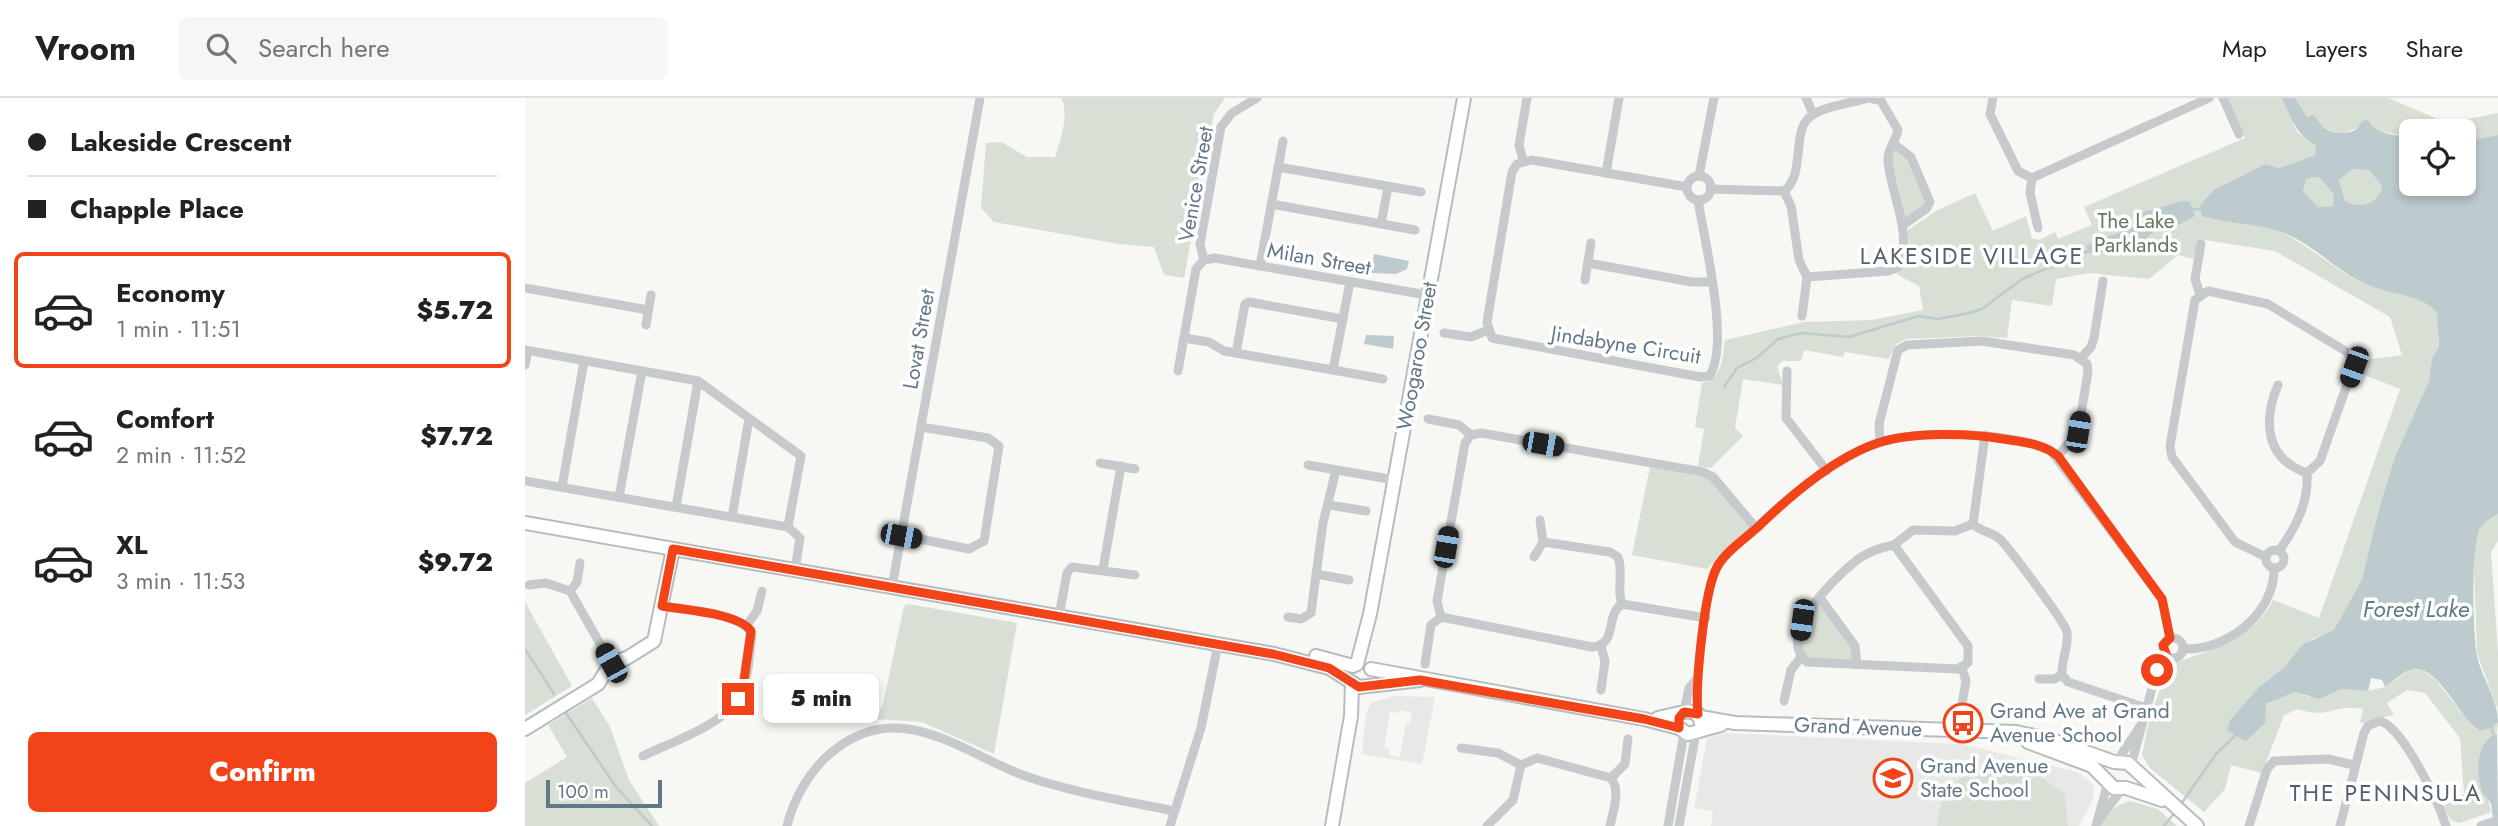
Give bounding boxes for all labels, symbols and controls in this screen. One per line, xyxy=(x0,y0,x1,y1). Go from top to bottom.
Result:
search box xyxy=(178,17,668,80)
text: Vroom xyxy=(35,25,136,72)
icon: search xyxy=(202,29,240,67)
text: Search here xyxy=(258,29,390,67)
text: Map xyxy=(2222,31,2267,66)
text: Layers xyxy=(2305,31,2367,66)
text: Share xyxy=(2405,31,2463,66)
map controls xyxy=(2399,119,2476,196)
button: locate xyxy=(2399,119,2476,196)
text: Lakeside Crescent xyxy=(70,123,291,161)
street label: Venice Street xyxy=(1171,124,1221,244)
text: Chapple Place xyxy=(70,190,244,228)
park label: The Lake Parklands xyxy=(2094,206,2178,260)
street label: Milan Street xyxy=(1265,235,1373,283)
district label: LAKESIDE VILLAGE xyxy=(1860,239,2084,273)
text: Economy xyxy=(116,274,225,312)
icon: car xyxy=(32,279,95,342)
street label: Woogaroo Street xyxy=(1389,279,1445,433)
street label: Lovat Street xyxy=(895,286,943,392)
text: $5.72 xyxy=(417,291,493,329)
text: 1 min · 11:51 xyxy=(116,312,241,346)
street label: Jindabyne Circuit xyxy=(1546,318,1703,372)
car xyxy=(2337,344,2372,390)
text: Comfort xyxy=(116,400,214,438)
icon: car xyxy=(32,405,95,468)
car xyxy=(2065,410,2092,454)
text: $7.72 xyxy=(420,417,493,455)
car xyxy=(1521,430,1566,458)
text: 2 min · 11:52 xyxy=(116,438,246,472)
car xyxy=(879,522,924,550)
car xyxy=(1433,524,1460,570)
text: XL xyxy=(116,526,148,564)
icon: car xyxy=(32,531,95,594)
text: $9.72 xyxy=(418,543,493,581)
text: 3 min · 11:53 xyxy=(116,564,245,598)
water label: Forest Lake xyxy=(2363,592,2470,626)
car xyxy=(1789,598,1816,642)
car xyxy=(592,640,631,686)
route start xyxy=(2141,654,2173,686)
callout: 5 min xyxy=(763,674,878,724)
text: 5 min xyxy=(790,681,852,715)
route end xyxy=(722,683,754,715)
place label: Grand Ave at Grand Avenue School xyxy=(1990,696,2170,750)
bus stop icon: Grand Ave at Grand Avenue School xyxy=(1942,702,1984,744)
street label: Grand Avenue xyxy=(1793,710,1923,744)
button: Confirm xyxy=(28,732,497,812)
place label: Grand Avenue State School xyxy=(1920,751,2048,805)
school or university icon: Grand Avenue State School xyxy=(1872,757,1914,799)
district label: THE PENINSULA xyxy=(2290,776,2482,810)
scale bar xyxy=(546,777,661,809)
text: 100 m xyxy=(557,778,609,805)

